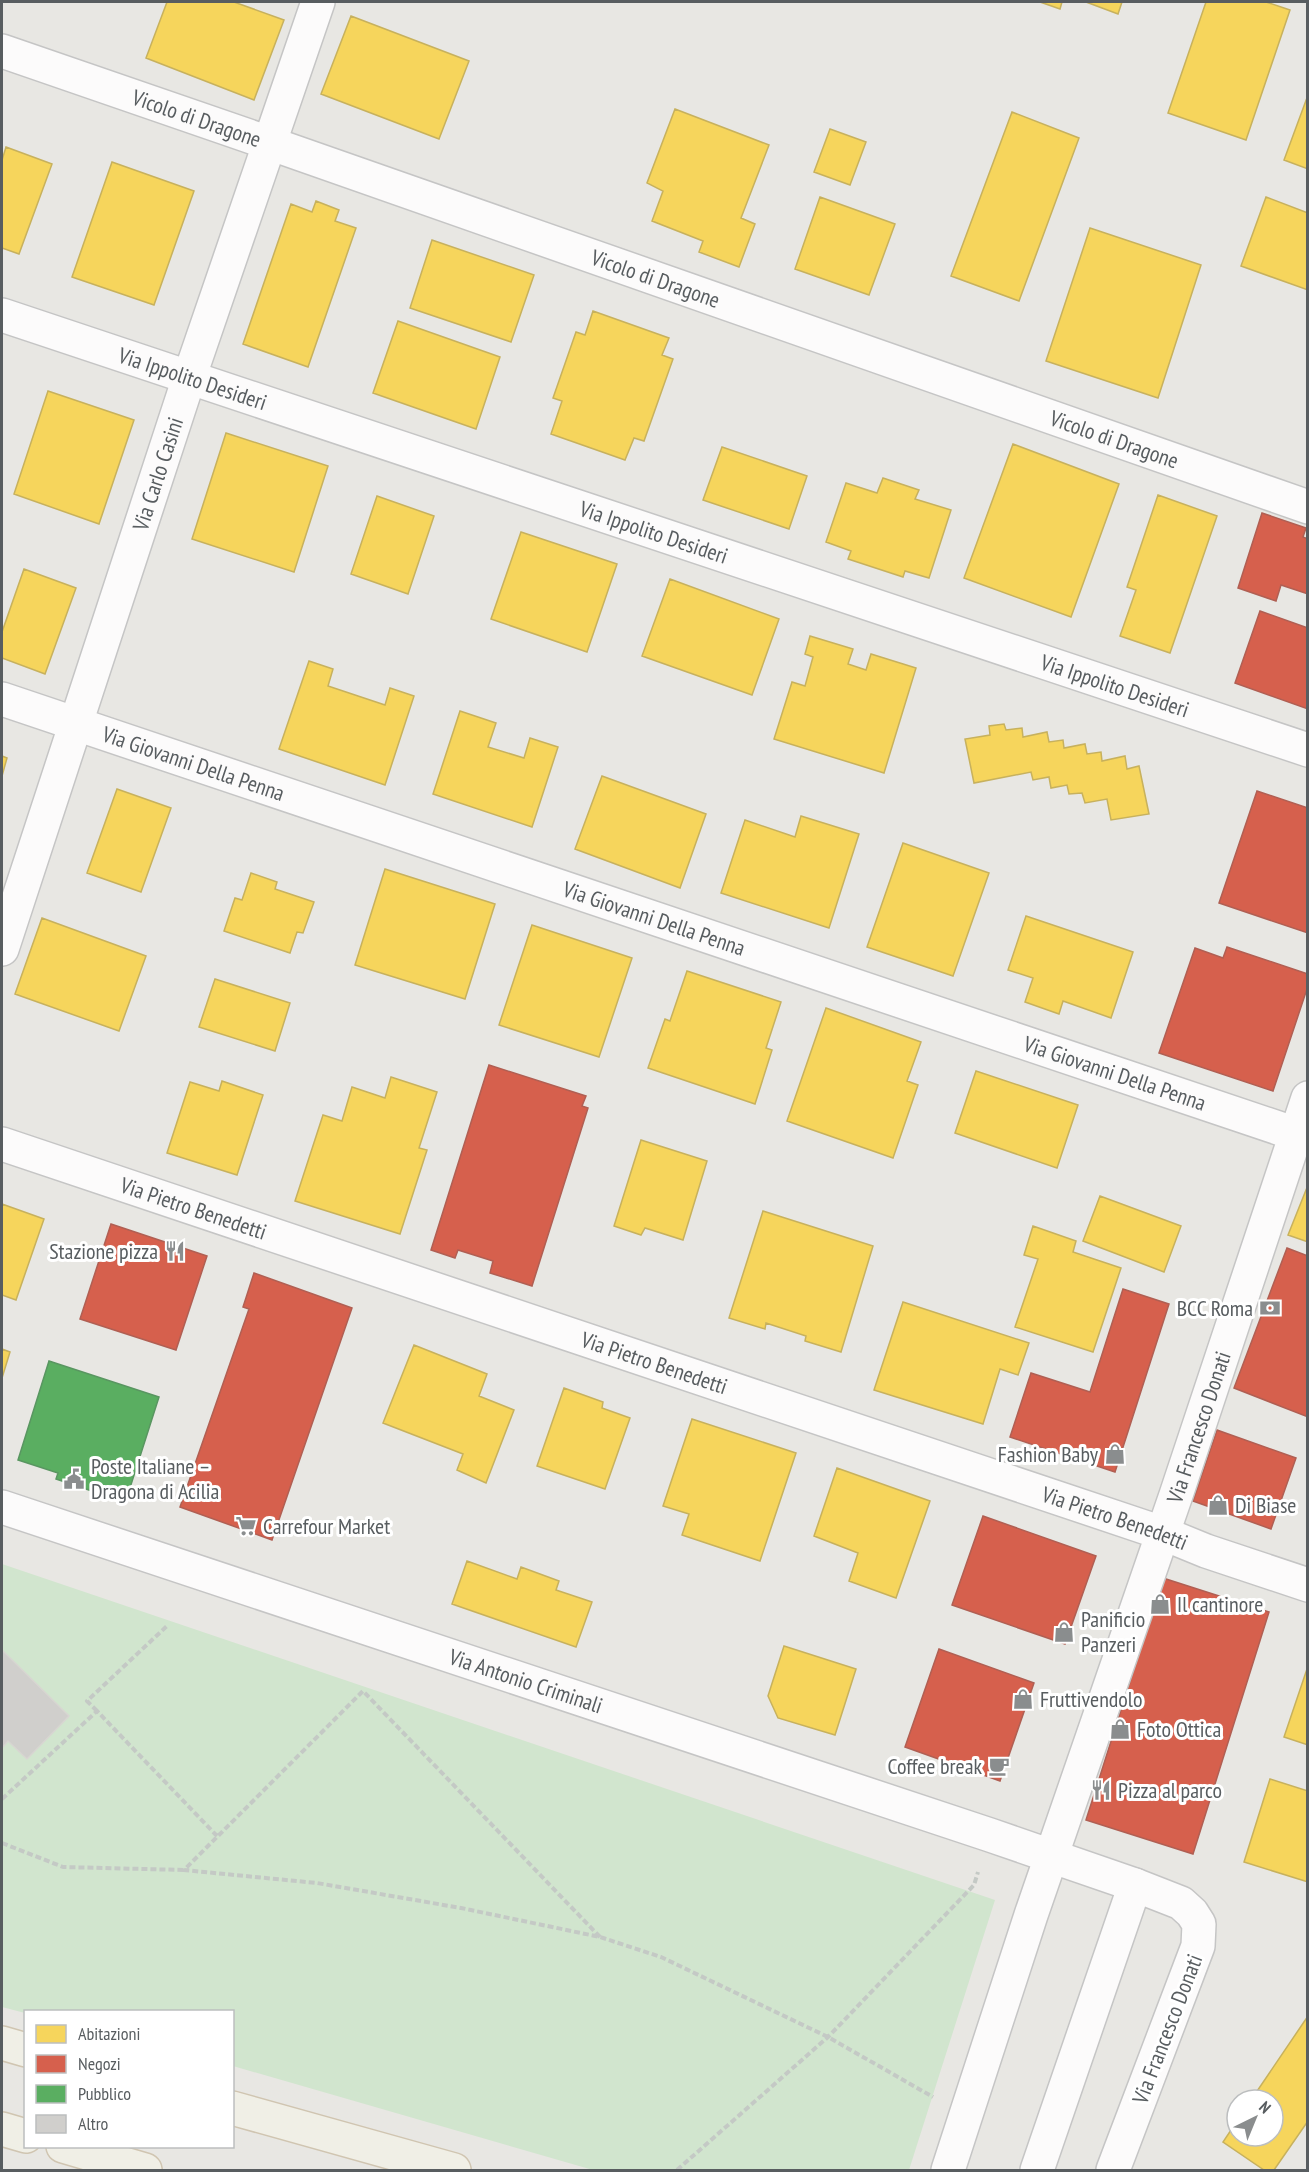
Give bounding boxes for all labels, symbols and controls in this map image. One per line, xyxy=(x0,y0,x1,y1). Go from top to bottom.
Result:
street label: Vicolo di Dragone xyxy=(128,83,265,153)
street label: Vicolo di Dragone xyxy=(587,243,724,314)
street label: Via Ippolito Desideri xyxy=(114,340,270,416)
street label: Vicolo di Dragone xyxy=(1045,403,1182,475)
street label: Via Carlo Casini xyxy=(126,414,189,535)
street label: Via Ippolito Desideri xyxy=(575,494,732,570)
street label: Via Ippolito Desideri xyxy=(1036,648,1193,723)
street label: Via Giovanni Della Penna xyxy=(98,719,288,807)
street label: Via Giovanni Della Penna xyxy=(558,874,749,962)
street label: Via Giovanni Della Penna xyxy=(1019,1029,1210,1117)
street label: Via Pietro Benedetti xyxy=(116,1170,270,1246)
place label: Stazione pizza xyxy=(49,1237,158,1265)
restaurant icon: Stazione pizza xyxy=(163,1239,187,1263)
place label: BCC Roma xyxy=(1177,1294,1253,1322)
bank icon: BCC Roma xyxy=(1258,1296,1282,1320)
street label: Via Pietro Benedetti xyxy=(577,1325,731,1400)
street label: Via Francesco Donati xyxy=(1160,1348,1237,1508)
place label: Fashion Baby xyxy=(998,1440,1099,1468)
shop icon: Fashion Baby xyxy=(1103,1442,1127,1466)
place label: Poste Italiane – Dragona di Acilia xyxy=(91,1452,219,1505)
public building icon: Poste Italiane – Dragona di Acilia xyxy=(62,1467,86,1491)
street label: Via Pietro Benedetti xyxy=(1037,1479,1192,1556)
place label: Di Biase xyxy=(1235,1491,1296,1519)
shop icon: Di Biase xyxy=(1206,1493,1230,1517)
place label: Carrefour Market xyxy=(263,1512,390,1540)
supermarket icon: Carrefour Market xyxy=(234,1514,258,1538)
place label: Il cantinore xyxy=(1177,1590,1263,1618)
shop icon: Il cantinore xyxy=(1148,1592,1172,1616)
place label: Panificio Panzeri xyxy=(1081,1605,1145,1658)
shop icon: Panificio Panzeri xyxy=(1052,1620,1076,1644)
street label: Via Antonio Criminali xyxy=(445,1642,606,1719)
place label: Fruttivendolo xyxy=(1040,1685,1142,1713)
shop icon: Fruttivendolo xyxy=(1011,1687,1035,1711)
place label: Foto Ottica xyxy=(1137,1715,1221,1743)
shop icon: Foto Ottica xyxy=(1108,1717,1132,1741)
place label: Coffee break xyxy=(887,1752,982,1780)
cafe icon: Coffee break xyxy=(987,1754,1011,1778)
place label: Pizza al parco xyxy=(1118,1776,1222,1804)
restaurant icon: Pizza al parco xyxy=(1089,1778,1113,1802)
street label: Via Francesco Donati xyxy=(1125,1950,1208,2109)
legend xyxy=(24,2010,234,2148)
text: Abitazioni xyxy=(78,2022,140,2045)
text: Negozi xyxy=(78,2052,121,2075)
text: Pubblico xyxy=(78,2082,131,2105)
north arrow xyxy=(1225,2088,1285,2148)
text: N xyxy=(1255,2097,1275,2117)
text: Altro xyxy=(78,2112,109,2135)

